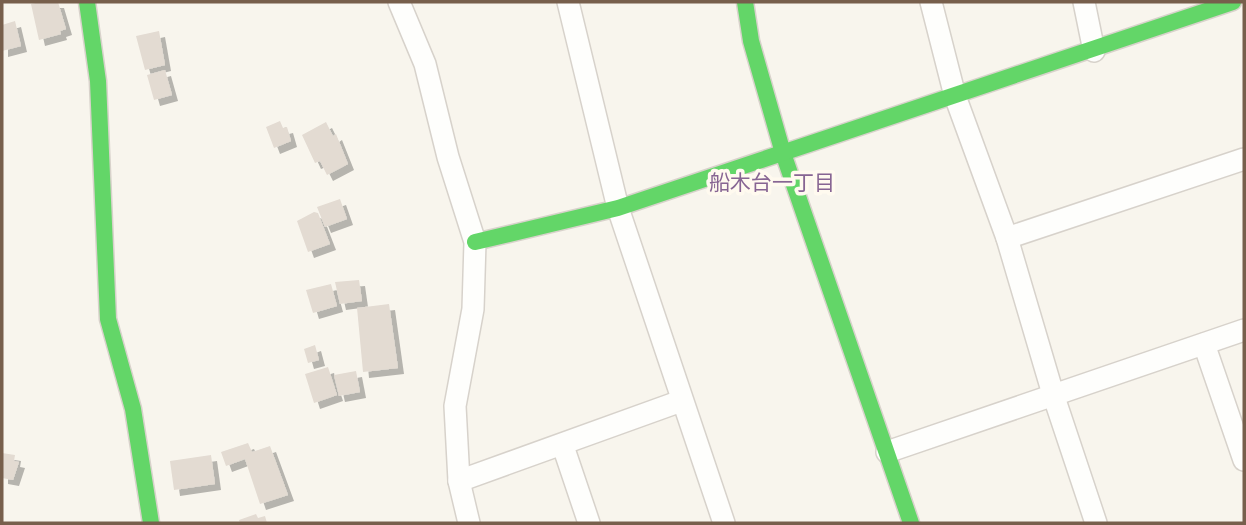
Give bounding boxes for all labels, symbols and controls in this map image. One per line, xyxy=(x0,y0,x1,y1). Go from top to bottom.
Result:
district label: 船木台一丁目 xyxy=(709,170,835,195)

